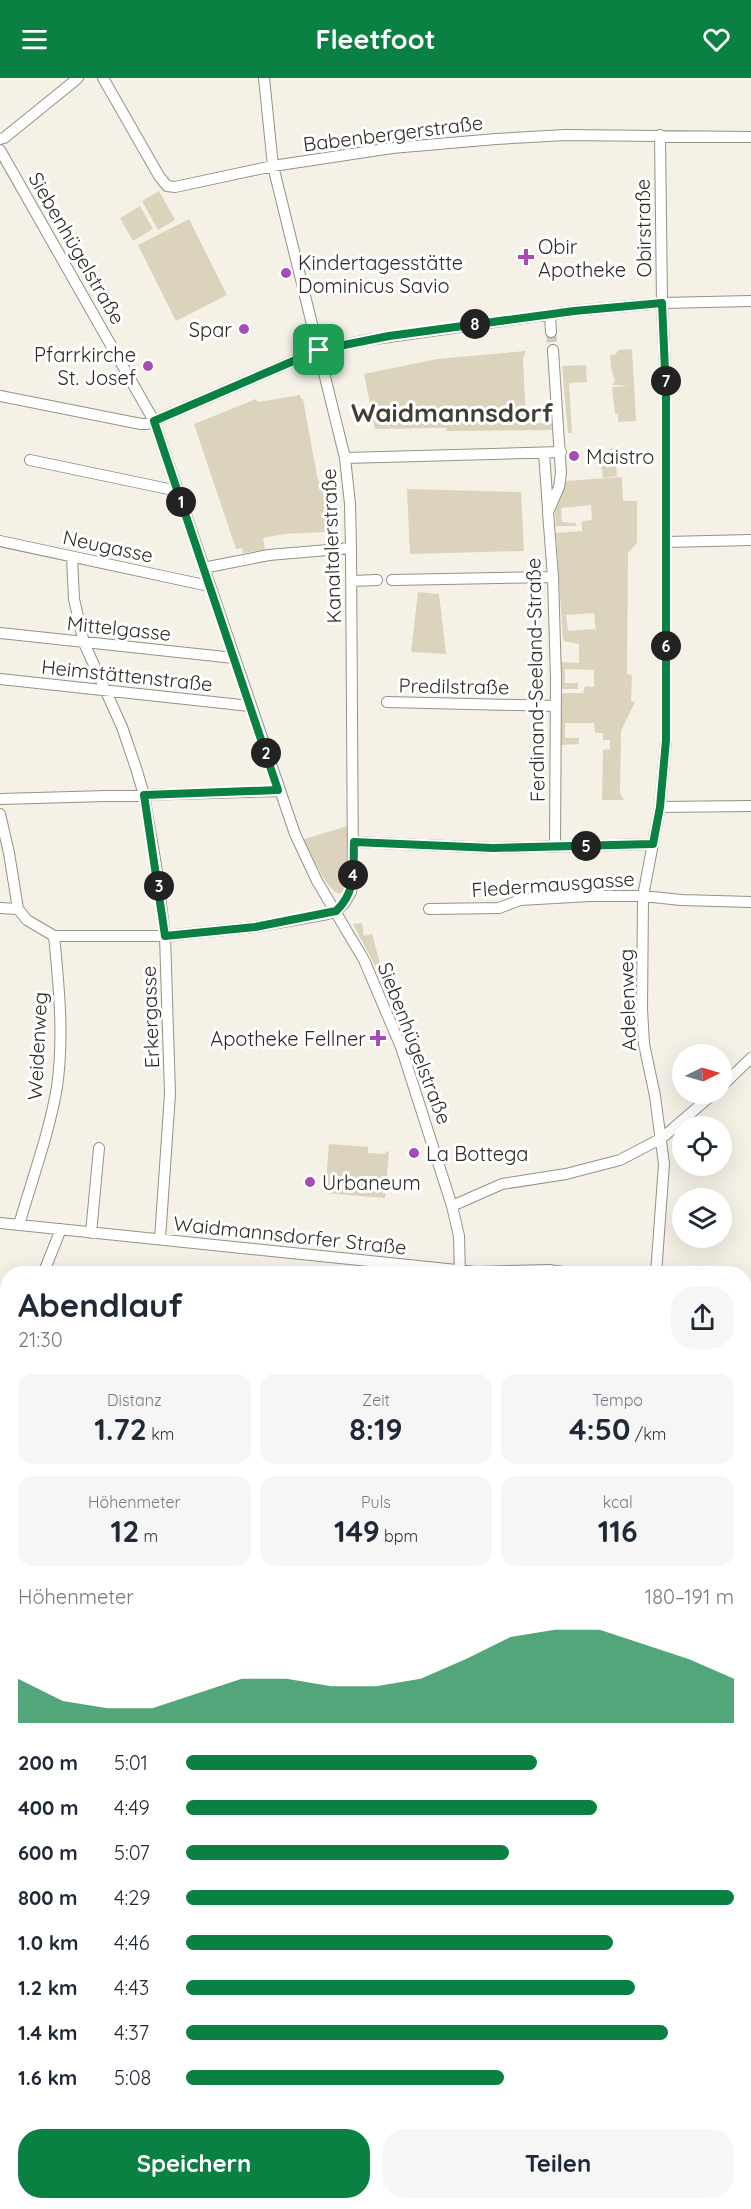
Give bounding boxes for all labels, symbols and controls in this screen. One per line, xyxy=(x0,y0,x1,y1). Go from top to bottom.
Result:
text: Fleetfoot xyxy=(315,22,436,56)
icon: menu xyxy=(18,23,51,56)
icon: heart xyxy=(700,23,733,56)
street label: Babenbergerstraße xyxy=(302,110,484,156)
street label: Siebenhügelstraße xyxy=(23,167,131,329)
street label: Obirstraße xyxy=(630,178,656,278)
place label: Obir Apotheke xyxy=(538,234,626,282)
place label: Kindertagesstätte Dominicus Savio xyxy=(298,250,463,298)
marker: Obir Apotheke xyxy=(519,250,533,264)
marker: Kindertagesstätte Dominicus Savio xyxy=(279,266,293,280)
pin: 8 xyxy=(460,309,490,339)
text: 8 xyxy=(471,314,479,334)
place label: Spar xyxy=(189,317,232,342)
marker: Spar xyxy=(237,322,251,336)
pin xyxy=(293,324,344,375)
icon: arrive xyxy=(302,333,335,366)
place label: Pfarrkirche St. Josef xyxy=(34,342,136,390)
marker: Pfarrkirche St. Josef xyxy=(141,359,155,373)
pin: 7 xyxy=(651,366,681,396)
text: 7 xyxy=(662,371,670,391)
district label: Waidmannsdorf xyxy=(351,396,554,429)
place label: Maistro xyxy=(586,444,654,469)
marker: Maistro xyxy=(567,449,581,463)
street label: Kanaltalerstraße xyxy=(316,468,346,624)
pin: 1 xyxy=(166,487,196,517)
text: 1 xyxy=(178,492,184,512)
street label: Neugasse xyxy=(61,524,155,568)
street label: Ferdinand-Seeland-Straße xyxy=(520,558,550,802)
street label: Mittelgasse xyxy=(66,610,172,646)
pin: 6 xyxy=(651,631,681,661)
text: 6 xyxy=(662,636,670,656)
street label: Heimstättenstraße xyxy=(40,654,214,696)
street label: Predilstraße xyxy=(398,673,510,699)
pin: 2 xyxy=(251,738,281,768)
text: 2 xyxy=(261,743,271,763)
pin: 5 xyxy=(571,831,601,861)
text: 5 xyxy=(581,836,591,856)
pin: 4 xyxy=(338,860,368,890)
text: 4 xyxy=(348,865,358,885)
street label: Fledermausgasse xyxy=(471,866,635,902)
pin: 3 xyxy=(144,871,174,901)
text: 3 xyxy=(155,876,163,896)
street label: Adelenweg xyxy=(613,948,641,1052)
street label: Siebenhügelstraße xyxy=(373,958,457,1128)
street label: Erkergasse xyxy=(136,965,164,1069)
street label: Weidenweg xyxy=(22,991,52,1101)
place label: Apotheke Fellner xyxy=(210,1026,366,1051)
marker: Apotheke Fellner xyxy=(371,1031,385,1045)
north arrow xyxy=(672,1044,732,1104)
map controls xyxy=(672,1044,732,1248)
button: locate xyxy=(672,1116,732,1176)
place label: La Bottega xyxy=(426,1141,528,1166)
marker: La Bottega xyxy=(407,1146,421,1160)
place label: Urbaneum xyxy=(322,1170,421,1195)
marker: Urbaneum xyxy=(303,1175,317,1189)
button: layers xyxy=(672,1188,732,1248)
street label: Waidmannsdorfer Straße xyxy=(172,1210,408,1260)
text: Abendlauf xyxy=(18,1284,183,1325)
button: share xyxy=(671,1286,734,1349)
text: 21:30 xyxy=(18,1327,63,1352)
text: Distanz xyxy=(107,1390,162,1410)
text: Zeit xyxy=(362,1390,390,1410)
text: Tempo xyxy=(592,1390,643,1410)
text: 1.72 xyxy=(94,1410,147,1448)
text: 8:19 xyxy=(349,1410,403,1448)
text: 4:50 xyxy=(569,1410,630,1448)
text: km xyxy=(147,1424,174,1444)
text: /km xyxy=(630,1424,666,1444)
text: Höhenmeter xyxy=(88,1492,181,1512)
text: Puls xyxy=(361,1492,391,1512)
text: kcal xyxy=(603,1492,633,1512)
text: 12 xyxy=(110,1512,139,1550)
text: 149 xyxy=(334,1512,380,1550)
text: 116 xyxy=(598,1512,638,1550)
text: m xyxy=(139,1526,158,1546)
text: bpm xyxy=(380,1526,418,1546)
text: Höhenmeter xyxy=(18,1584,134,1609)
text: 180–191 m xyxy=(645,1584,734,1609)
text: 200 m xyxy=(18,1750,78,1775)
text: 5:01 xyxy=(114,1750,148,1775)
text: 400 m xyxy=(18,1795,78,1820)
text: 4:49 xyxy=(114,1795,150,1820)
text: 600 m xyxy=(18,1840,78,1865)
text: 5:07 xyxy=(114,1840,150,1865)
text: 800 m xyxy=(18,1885,78,1910)
text: 4:29 xyxy=(114,1885,151,1910)
text: 1.0 km xyxy=(18,1930,78,1955)
text: 4:46 xyxy=(114,1930,150,1955)
text: 1.2 km xyxy=(18,1975,78,2000)
text: 4:43 xyxy=(114,1975,149,2000)
text: 1.4 km xyxy=(18,2020,77,2045)
text: 4:37 xyxy=(114,2020,149,2045)
text: 1.6 km xyxy=(18,2065,77,2090)
text: 5:08 xyxy=(114,2065,151,2090)
button: Speichern xyxy=(18,2129,370,2198)
button: Teilen xyxy=(382,2129,734,2198)

